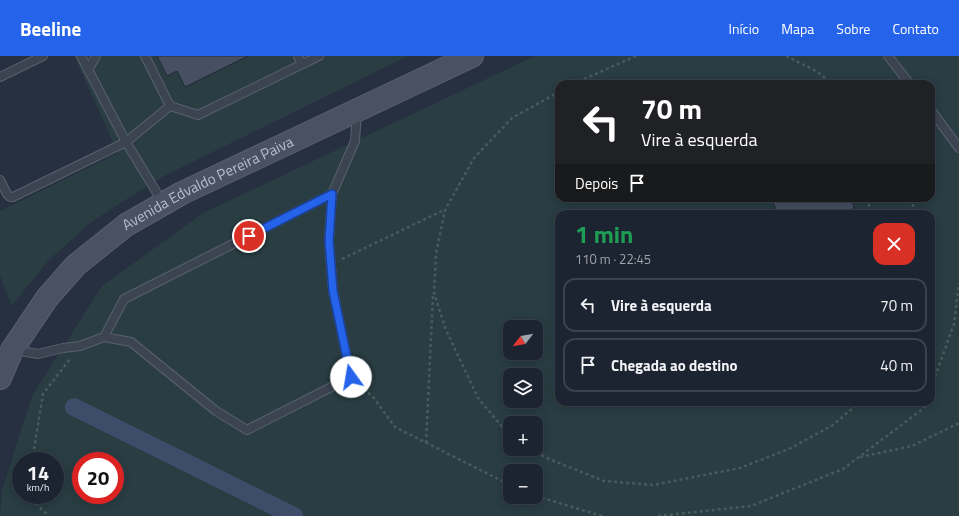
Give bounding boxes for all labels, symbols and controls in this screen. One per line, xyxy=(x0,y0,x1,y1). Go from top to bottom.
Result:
text: Beeline xyxy=(20,14,81,43)
text: Início xyxy=(729,18,759,39)
text: Mapa xyxy=(781,18,814,39)
text: Sobre xyxy=(836,18,870,39)
text: Contato xyxy=(892,18,939,39)
text: 70 m xyxy=(641,87,702,130)
icon: left xyxy=(575,96,627,148)
text: Vire à esquerda xyxy=(641,126,758,153)
street label: Avenida Edvaldo Pereira Paiva xyxy=(118,130,298,236)
text: Depois xyxy=(575,172,618,195)
icon: arrive xyxy=(626,172,648,194)
text: 1 min xyxy=(575,216,633,252)
pin xyxy=(232,219,266,253)
button: close xyxy=(873,223,915,265)
icon: arrive xyxy=(238,225,260,247)
text: 110 m · 22:45 xyxy=(575,249,651,269)
icon: left xyxy=(577,294,599,316)
text: Vire à esquerda xyxy=(611,294,712,317)
text: 70 m xyxy=(880,294,913,317)
north arrow xyxy=(503,320,543,360)
map controls xyxy=(503,320,543,504)
icon: arrive xyxy=(577,354,599,376)
text: Chegada ao destino xyxy=(611,354,737,377)
text: 40 m xyxy=(880,354,913,377)
position arrow xyxy=(330,356,372,398)
button: layers xyxy=(503,368,543,408)
button: + xyxy=(503,416,543,456)
speed limit sign: 20 xyxy=(72,452,124,504)
text: 14 xyxy=(27,457,49,488)
button: − xyxy=(503,464,543,504)
text: km/h xyxy=(27,480,49,495)

